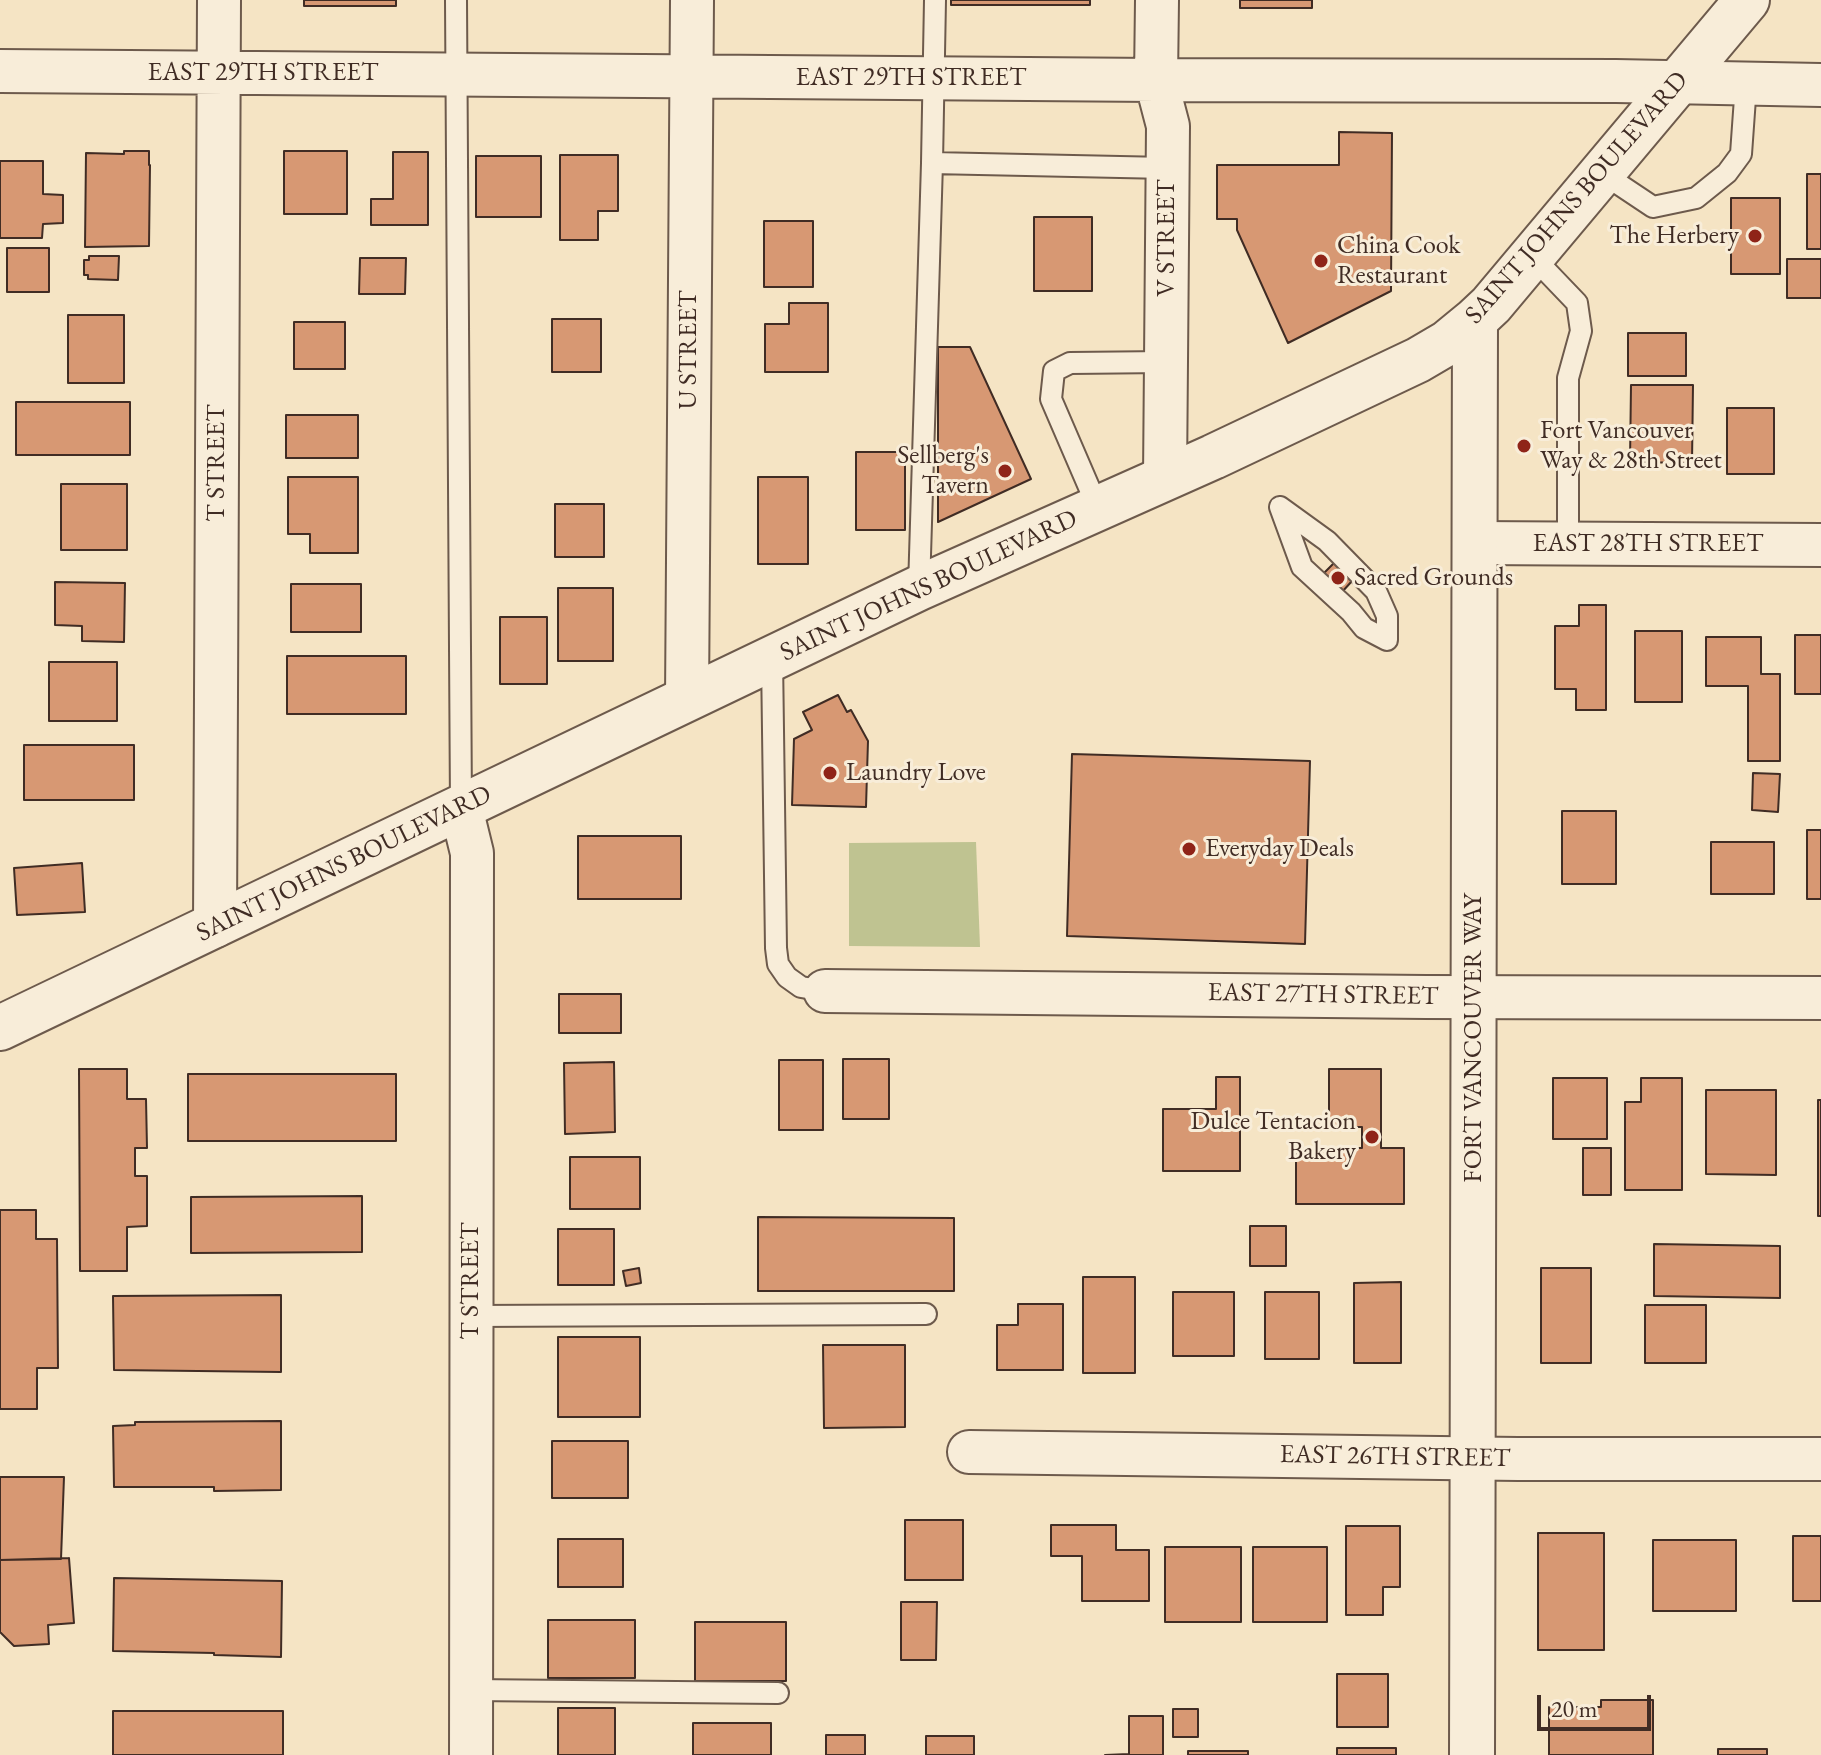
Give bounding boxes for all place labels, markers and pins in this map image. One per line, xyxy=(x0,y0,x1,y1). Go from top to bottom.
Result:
place label: The Herbery xyxy=(1609,220,1739,252)
marker: The Herbery xyxy=(1746,227,1764,245)
place label: China Cook Restaurant xyxy=(1337,230,1461,292)
marker: China Cook Restaurant xyxy=(1312,252,1330,270)
place label: Fort Vancouver Way & 28th Street xyxy=(1540,415,1722,476)
marker: Fort Vancouver Way & 28th Street xyxy=(1515,437,1533,455)
place label: Sellberg's Tavern xyxy=(897,440,989,502)
marker: Sellberg's Tavern xyxy=(996,462,1014,480)
place label: Sacred Grounds xyxy=(1354,562,1513,594)
marker: Sacred Grounds xyxy=(1329,569,1347,587)
place label: Laundry Love xyxy=(846,757,986,789)
marker: Laundry Love xyxy=(821,764,839,782)
place label: Everyday Deals xyxy=(1205,833,1354,865)
marker: Everyday Deals xyxy=(1180,840,1198,858)
place label: Dulce Tentacion Bakery xyxy=(1190,1106,1356,1168)
marker: Dulce Tentacion Bakery xyxy=(1363,1128,1381,1146)

